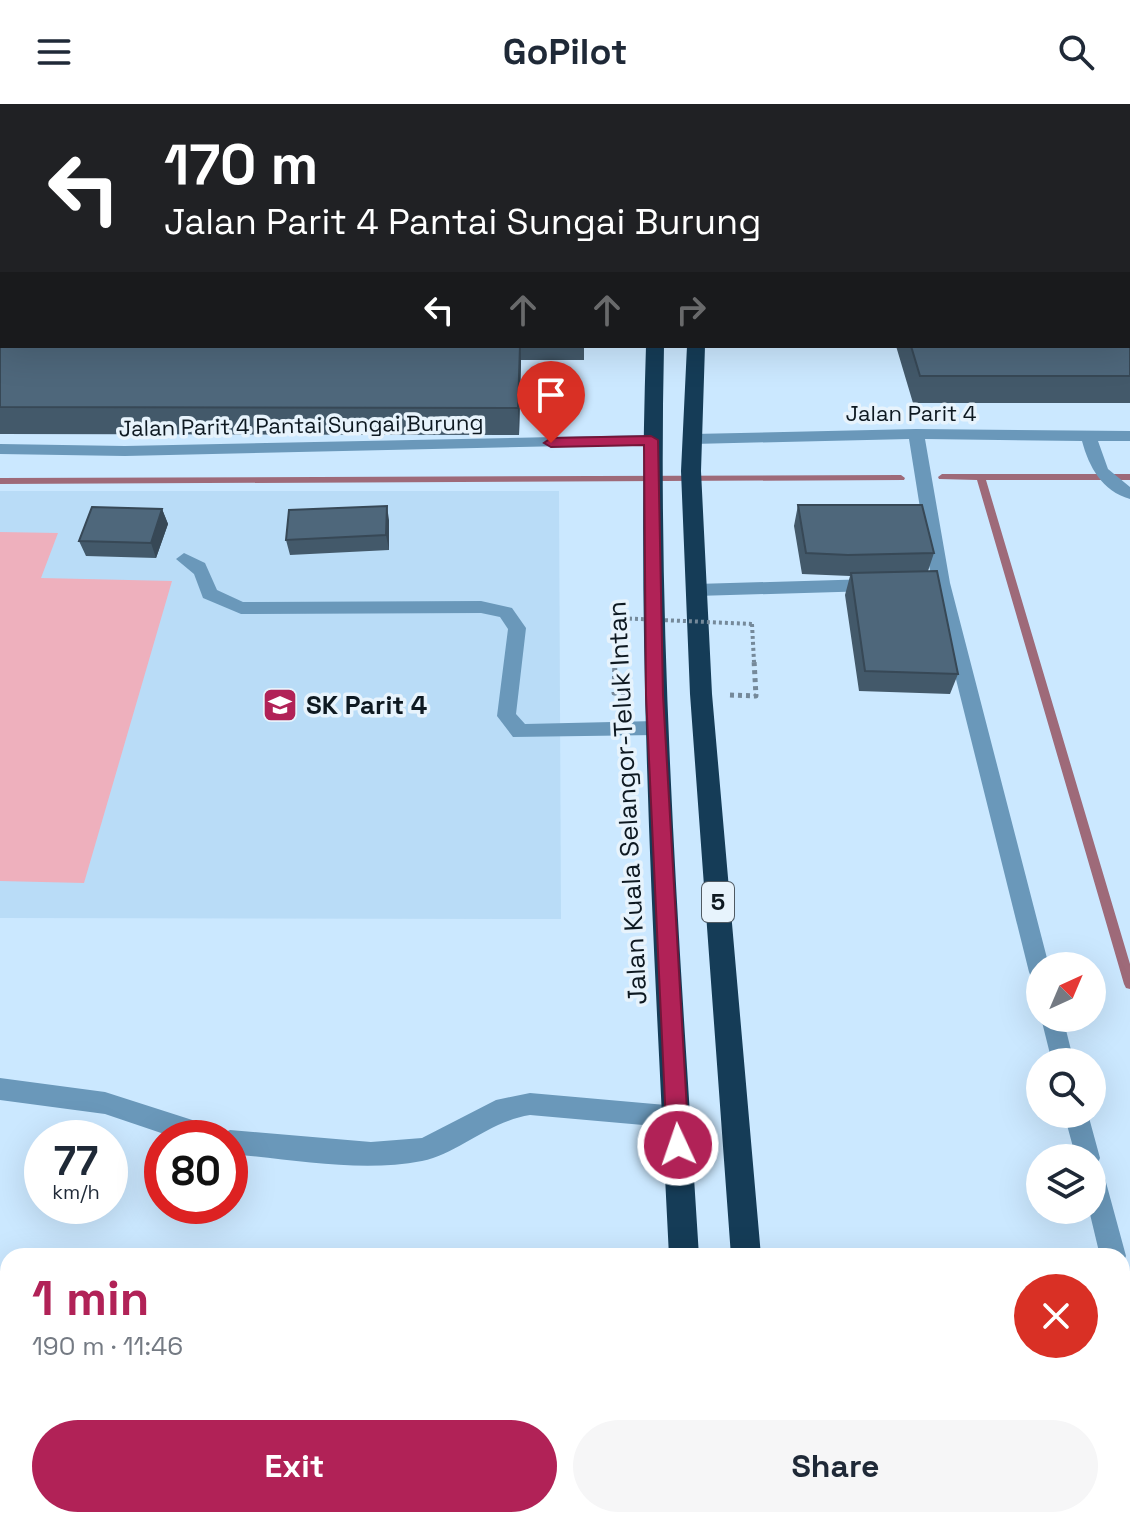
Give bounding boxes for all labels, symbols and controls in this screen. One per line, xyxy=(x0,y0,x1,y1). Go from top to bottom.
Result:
text: GoPilot xyxy=(503,29,627,75)
icon: menu xyxy=(32,30,76,74)
icon: search xyxy=(1054,30,1098,74)
text: 170 m xyxy=(164,129,318,200)
icon: left xyxy=(32,136,136,240)
text: Jalan Parit 4 Pantai Sungai Burung xyxy=(164,199,761,245)
icon: left xyxy=(417,288,461,332)
icon: ahead xyxy=(501,288,545,332)
icon: ahead xyxy=(585,288,629,332)
icon: right xyxy=(669,288,713,332)
pin xyxy=(517,361,585,443)
icon: arrive xyxy=(529,373,573,417)
street label: Jalan Parit 4 xyxy=(845,399,977,427)
street label: Jalan Parit 4 Pantai Sungai Burung xyxy=(118,408,484,442)
street label: Jalan Kuala Selangor-Teluk Intan xyxy=(599,600,655,1006)
school or university icon: SK Parit 4 xyxy=(261,686,299,724)
place label: SK Parit 4 xyxy=(306,688,427,722)
road number: 5 xyxy=(702,882,734,922)
north arrow xyxy=(1026,952,1106,1032)
map controls xyxy=(1026,952,1106,1224)
button: search xyxy=(1026,1048,1106,1128)
position arrow xyxy=(636,1103,720,1187)
speed limit sign: 80 xyxy=(144,1120,248,1224)
text: 77 xyxy=(54,1136,98,1187)
button: layers xyxy=(1026,1144,1106,1224)
text: km/h xyxy=(52,1179,100,1205)
text: 1 min xyxy=(32,1268,149,1329)
button: close xyxy=(1014,1274,1098,1358)
text: 190 m · 11:46 xyxy=(32,1329,183,1363)
button: Exit xyxy=(32,1420,557,1512)
button: Share xyxy=(573,1420,1098,1512)

